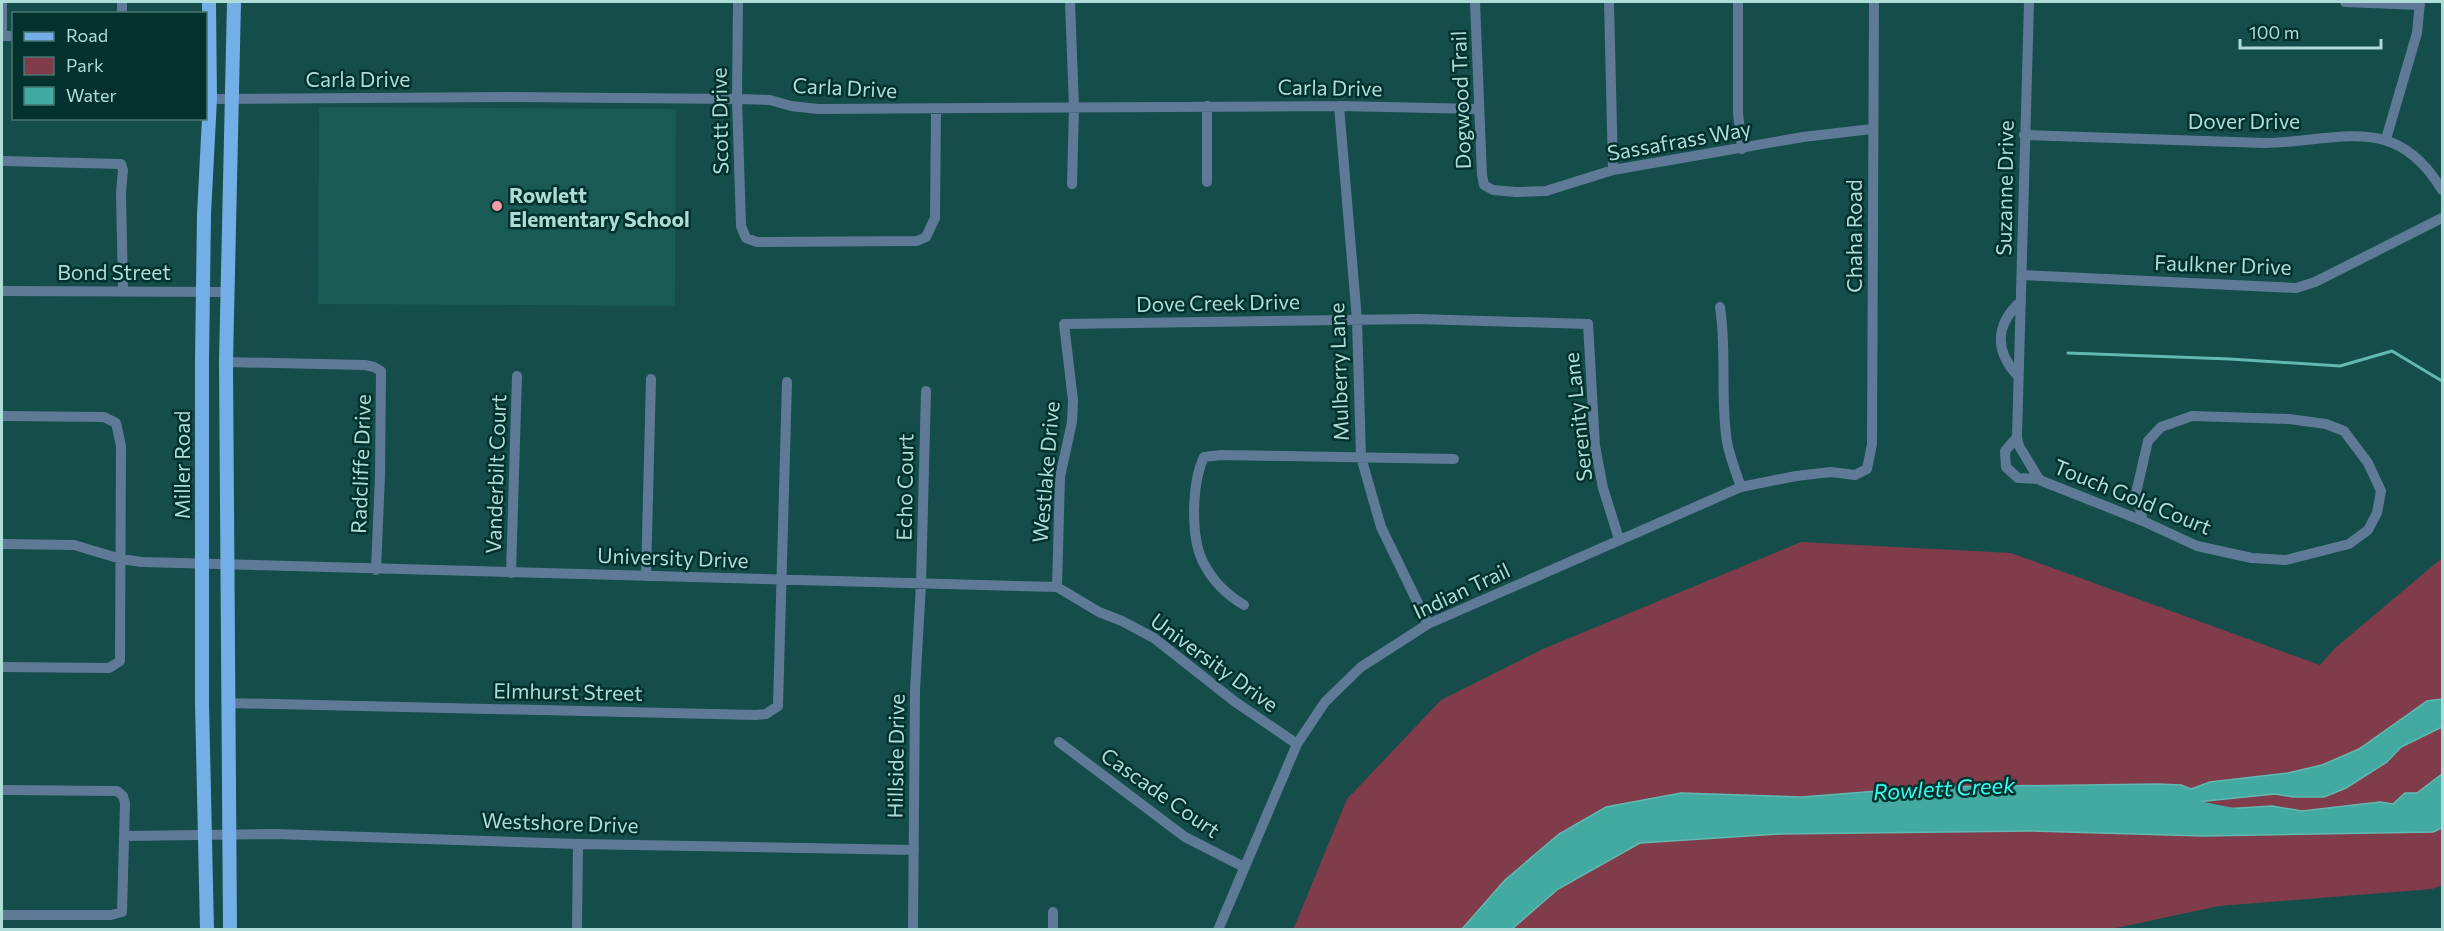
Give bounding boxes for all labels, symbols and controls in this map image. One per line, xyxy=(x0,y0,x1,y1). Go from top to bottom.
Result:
legend xyxy=(12,12,207,120)
scale bar xyxy=(2240,12,2381,50)
text: 100 m xyxy=(2249,21,2299,43)
text: Road xyxy=(66,24,108,46)
street label: Dogwood Trail xyxy=(1445,30,1475,170)
text: Park xyxy=(66,54,104,76)
street label: Carla Drive xyxy=(306,66,410,91)
street label: Scott Drive xyxy=(706,67,732,175)
street label: Carla Drive xyxy=(792,72,898,102)
street label: Carla Drive xyxy=(1277,74,1383,100)
text: Water xyxy=(66,84,117,106)
street label: Dover Drive xyxy=(2188,108,2300,133)
street label: Sassafrass Way xyxy=(1605,115,1753,165)
street label: Suzanne Drive xyxy=(1990,120,2018,256)
street label: Chaha Road xyxy=(1841,179,1866,293)
place label: Rowlett Elementary School xyxy=(509,182,690,231)
marker: Rowlett Elementary School xyxy=(490,199,504,213)
street label: Faulkner Drive xyxy=(2154,249,2292,279)
street label: Bond Street xyxy=(57,259,171,284)
street label: Dove Creek Drive xyxy=(1136,288,1300,316)
street label: Mulberry Lane xyxy=(1323,302,1353,442)
street label: Serenity Lane xyxy=(1558,351,1596,483)
street label: Radcliffe Drive xyxy=(345,394,375,534)
street label: Vanderbilt Court xyxy=(480,394,510,554)
street label: Westlake Drive xyxy=(1026,400,1064,544)
street label: Miller Road xyxy=(169,411,194,519)
street label: Echo Court xyxy=(891,433,917,541)
street label: Touch Gold Court xyxy=(2051,453,2215,539)
street label: University Drive xyxy=(597,542,749,572)
street label: Indian Trail xyxy=(1409,557,1513,623)
street label: University Drive xyxy=(1146,607,1284,717)
street label: Elmhurst Street xyxy=(493,677,643,705)
street label: Hillside Drive xyxy=(881,693,909,819)
street label: Cascade Court xyxy=(1097,742,1225,842)
water label: Rowlett Creek xyxy=(1872,771,2017,805)
street label: Westshore Drive xyxy=(481,807,639,837)

